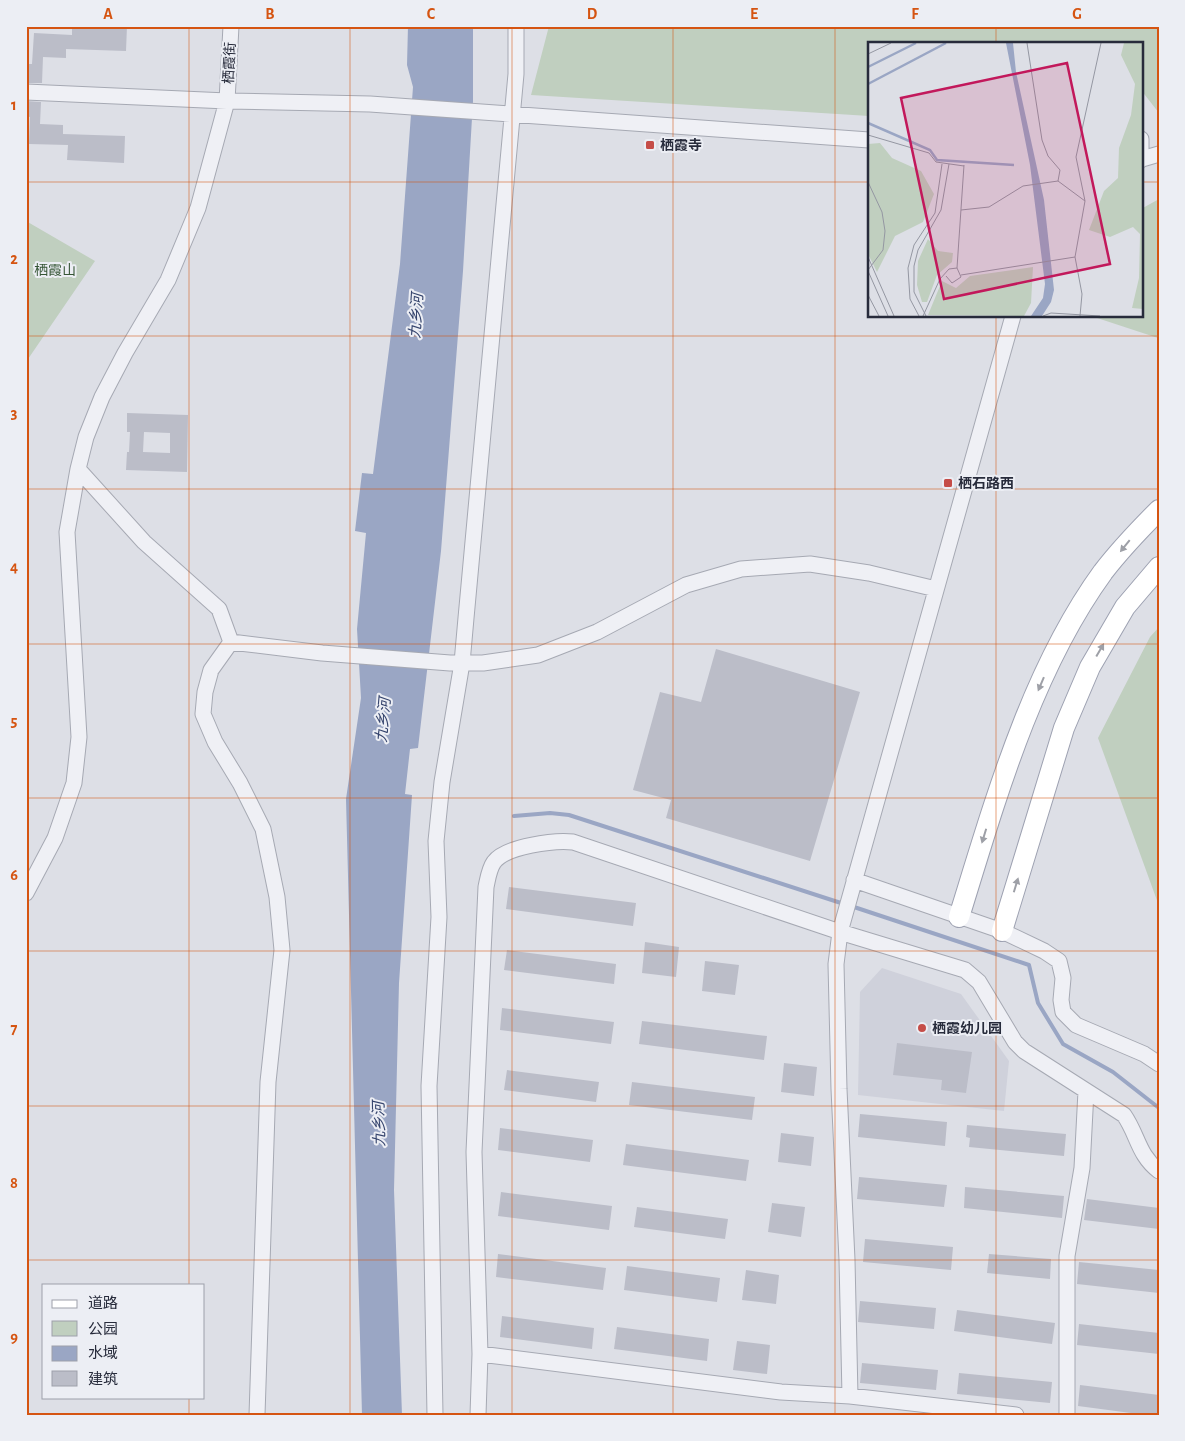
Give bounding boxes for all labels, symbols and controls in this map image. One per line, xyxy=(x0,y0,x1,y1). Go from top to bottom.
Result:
text: A xyxy=(103,6,113,22)
text: B xyxy=(265,6,275,22)
text: C xyxy=(427,6,436,22)
text: D xyxy=(587,6,598,22)
text: E xyxy=(750,6,758,22)
text: F xyxy=(911,6,919,22)
text: G xyxy=(1072,6,1082,22)
street label: 栖霞街 xyxy=(221,42,238,84)
inset map xyxy=(868,42,1142,318)
text: 1 xyxy=(11,97,17,113)
place label: 栖霞寺 xyxy=(660,138,702,153)
marker: 栖霞寺 xyxy=(644,139,656,151)
text: 2 xyxy=(10,251,18,267)
park label: 栖霞山 xyxy=(34,263,76,278)
water label: 九乡河 xyxy=(406,290,426,339)
text: 3 xyxy=(11,405,18,421)
place label: 栖石路西 xyxy=(958,476,1014,491)
marker: 栖石路西 xyxy=(942,477,954,489)
one-way arrow xyxy=(1120,539,1131,552)
text: 4 xyxy=(10,559,18,575)
one-way arrow xyxy=(1096,643,1104,658)
one-way arrow xyxy=(1037,677,1045,691)
water label: 九乡河 xyxy=(373,694,393,743)
text: 5 xyxy=(11,713,18,729)
one-way arrow xyxy=(980,829,988,844)
text: 6 xyxy=(10,867,18,883)
one-way arrow xyxy=(1012,877,1020,892)
text: 7 xyxy=(11,1021,18,1037)
place label: 栖霞幼儿园 xyxy=(932,1021,1002,1036)
marker: 栖霞幼儿园 xyxy=(916,1022,928,1034)
water label: 九乡河 xyxy=(371,1098,387,1147)
text: 8 xyxy=(10,1175,18,1191)
legend xyxy=(42,1284,205,1398)
text: 道路 xyxy=(88,1295,118,1311)
text: 公园 xyxy=(88,1321,118,1337)
text: 9 xyxy=(10,1329,18,1345)
text: 水域 xyxy=(88,1345,118,1361)
text: 建筑 xyxy=(88,1371,118,1387)

